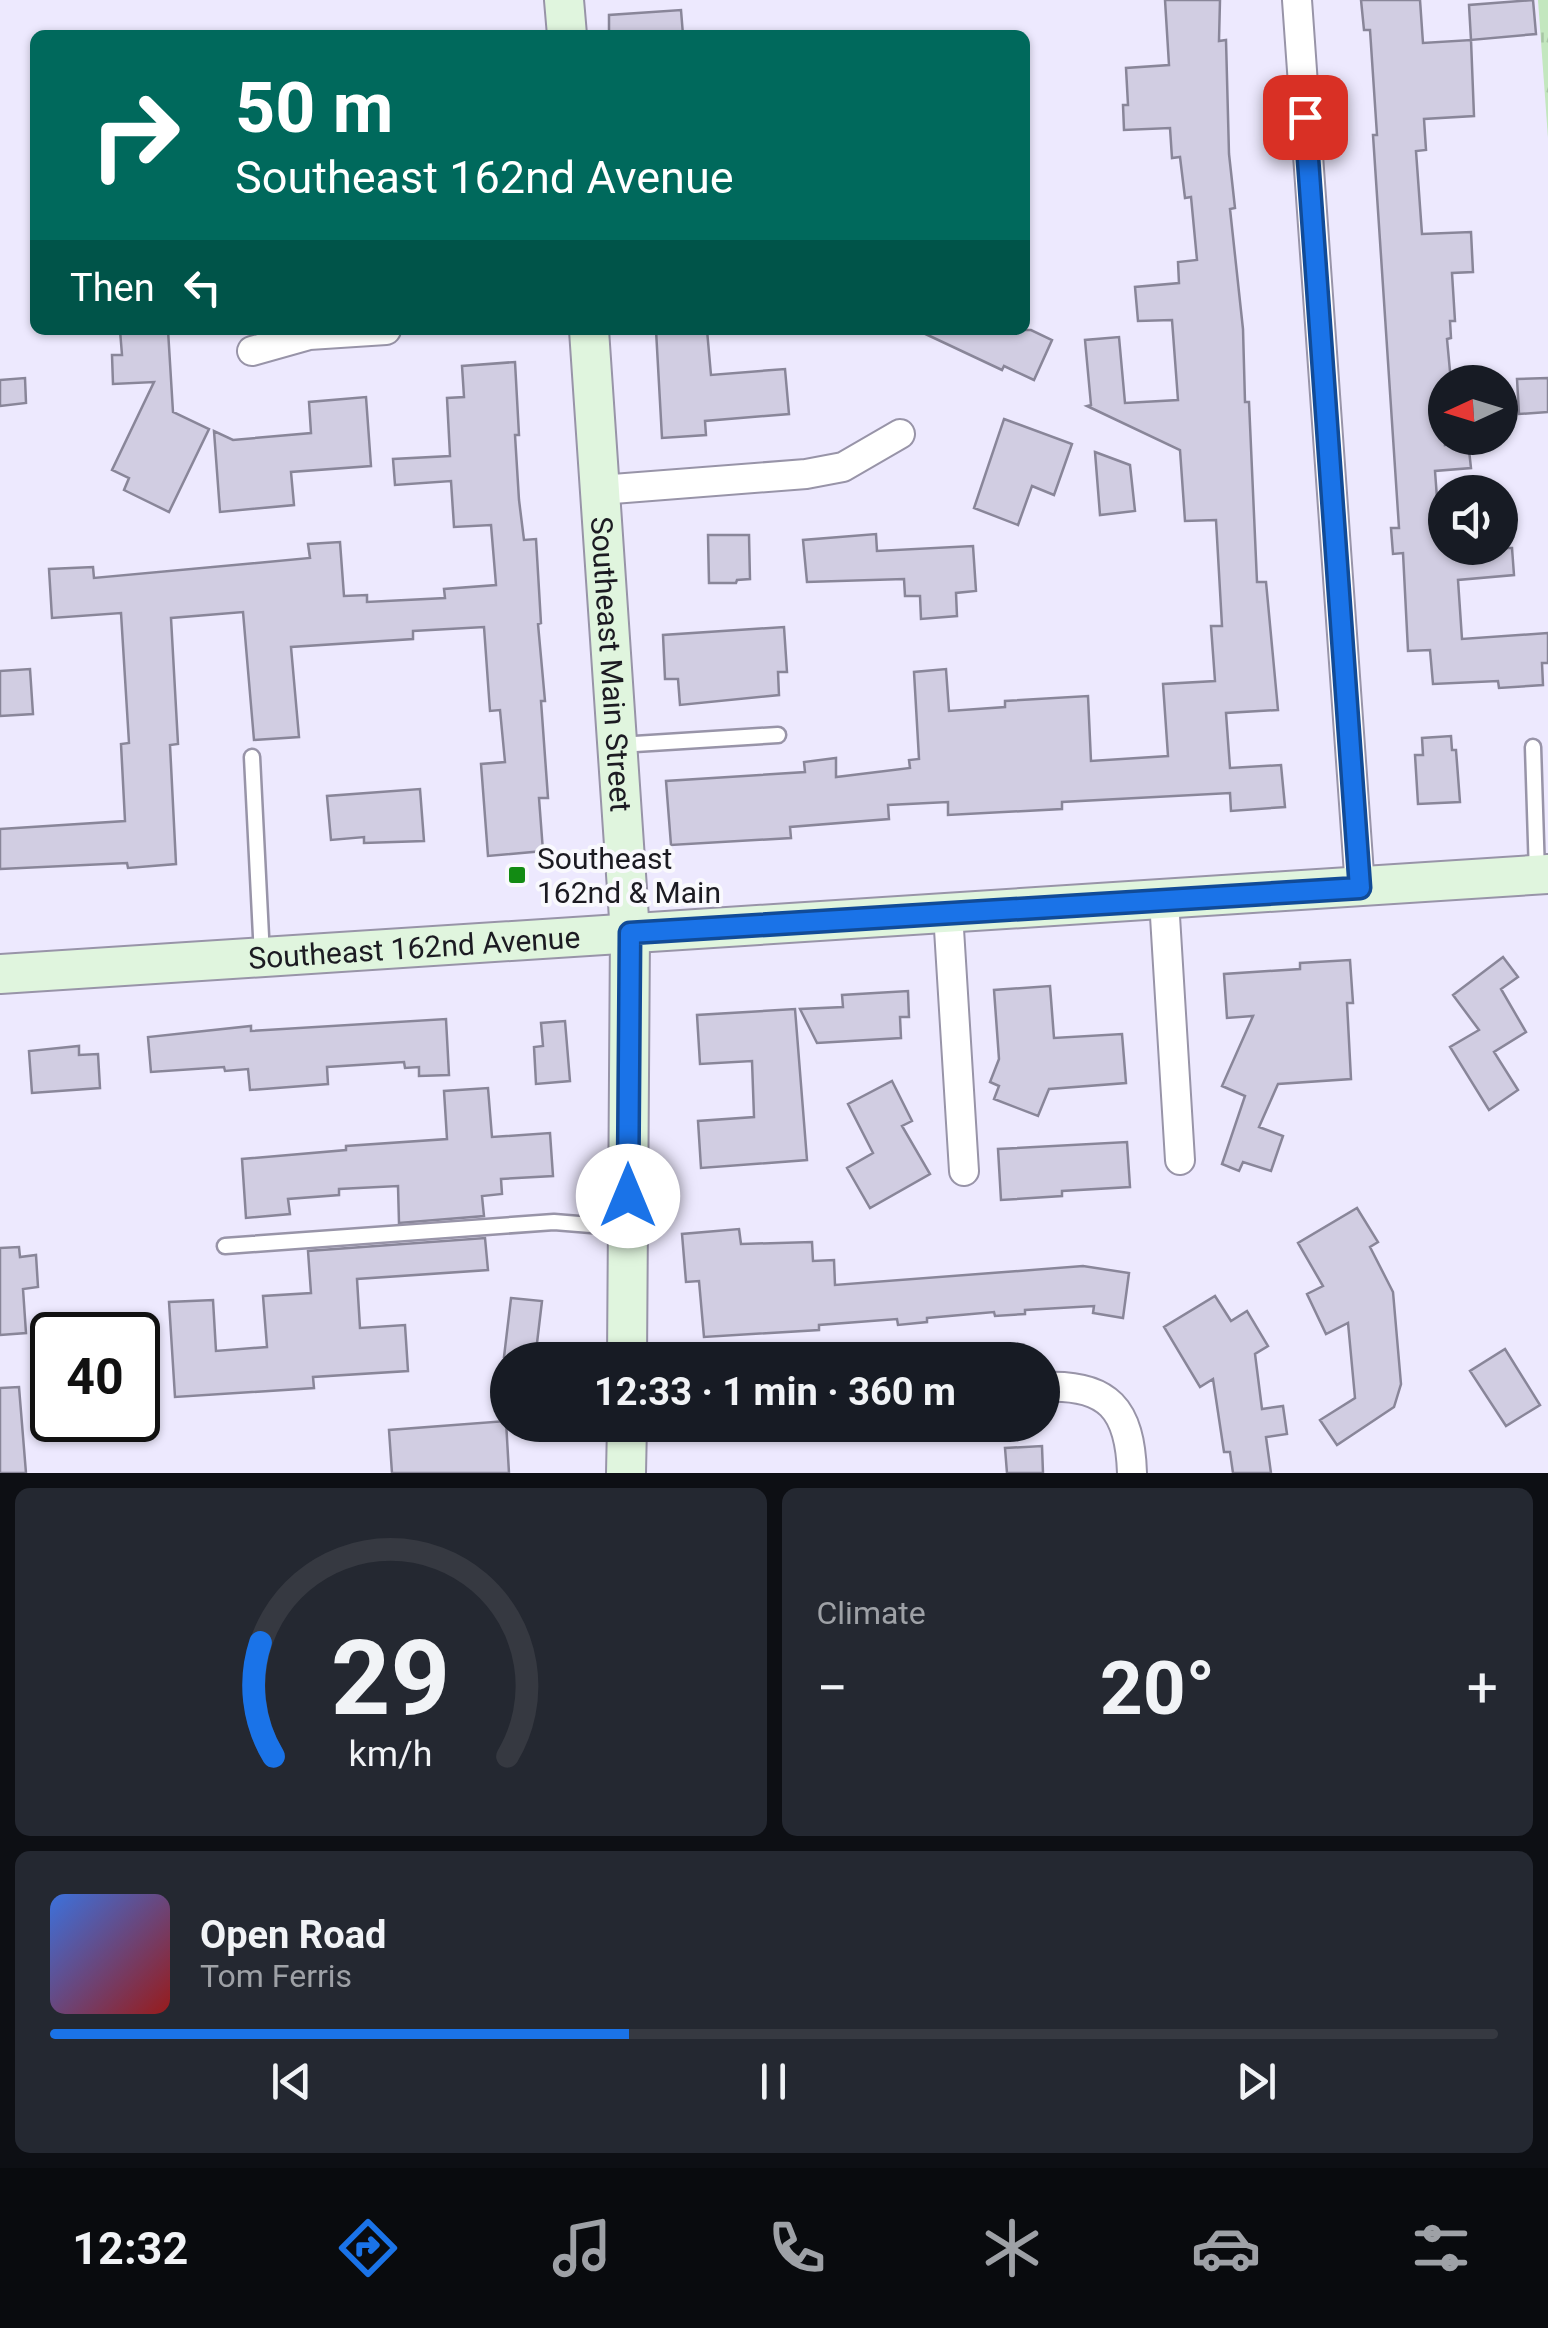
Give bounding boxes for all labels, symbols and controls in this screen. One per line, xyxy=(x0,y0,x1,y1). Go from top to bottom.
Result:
text: 50 m xyxy=(235,67,393,149)
icon: right xyxy=(70,70,200,200)
pin xyxy=(1263,75,1348,160)
icon: arrive xyxy=(1278,90,1333,145)
text: Southeast 162nd Avenue xyxy=(235,151,734,204)
icon: left xyxy=(175,260,230,315)
text: Then xyxy=(70,266,155,310)
north arrow xyxy=(1428,365,1518,455)
map controls xyxy=(1428,365,1518,565)
button: sound xyxy=(1428,475,1518,565)
street label: Southeast Main Street xyxy=(584,515,639,813)
place label: Southeast 162nd & Main xyxy=(537,841,721,910)
marker: Southeast 162nd & Main xyxy=(506,864,528,886)
street label: Southeast 162nd Avenue xyxy=(247,919,581,975)
position arrow xyxy=(576,1144,680,1248)
speed limit sign: 40 xyxy=(30,1312,160,1442)
text: 12:33 · 1 min · 360 m xyxy=(594,1370,956,1414)
text: Climate xyxy=(817,1594,926,1632)
text: 29 xyxy=(331,1618,450,1739)
text: 20° xyxy=(1100,1644,1215,1732)
text: − xyxy=(817,1656,848,1720)
text: + xyxy=(1467,1656,1498,1720)
text: km/h xyxy=(349,1733,433,1775)
text: Open Road xyxy=(200,1913,386,1957)
text: Tom Ferris xyxy=(200,1957,352,1995)
icon: previous xyxy=(264,2054,319,2109)
icon: pause xyxy=(746,2054,801,2109)
icon: next xyxy=(1229,2054,1284,2109)
icon: directions xyxy=(333,2213,403,2283)
icon: music xyxy=(547,2213,617,2283)
icon: phone xyxy=(762,2213,832,2283)
icon: climate xyxy=(977,2213,1047,2283)
icon: car xyxy=(1191,2213,1261,2283)
icon: filters xyxy=(1406,2213,1476,2283)
text: 12:32 xyxy=(72,2222,188,2275)

